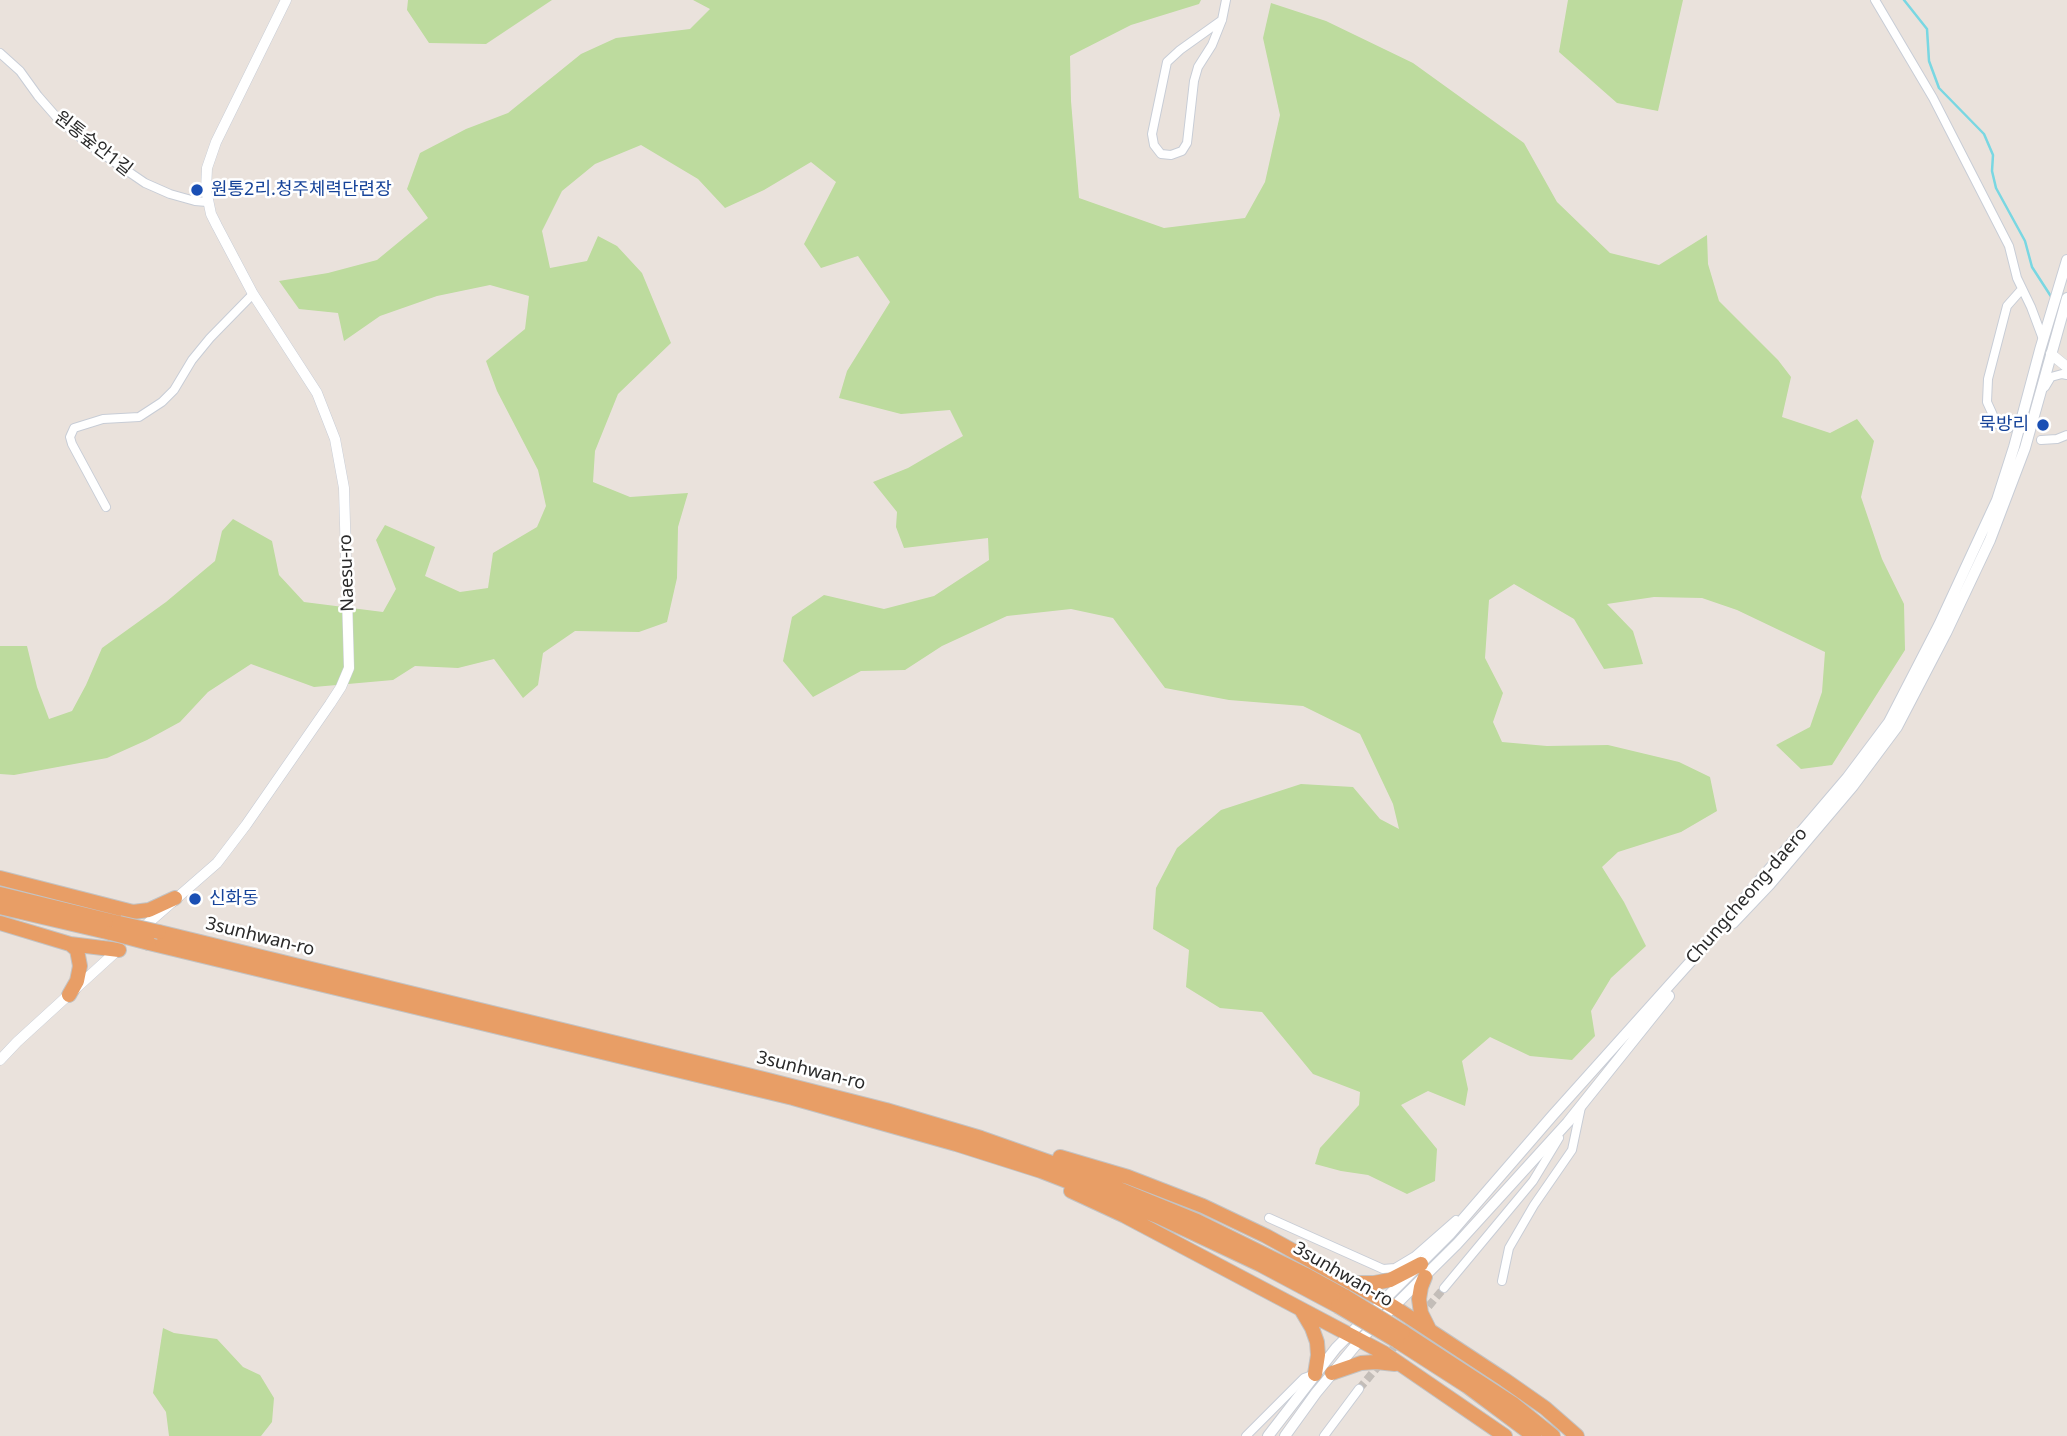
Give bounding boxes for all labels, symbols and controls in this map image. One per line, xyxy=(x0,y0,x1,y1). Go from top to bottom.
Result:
street label: 원통숲안1길 xyxy=(50,107,136,181)
place label: 원통2리.청주체력단련장 xyxy=(211,179,392,201)
marker: 원통2리.청주체력단련장 xyxy=(189,182,205,198)
place label: 묵방리 xyxy=(1979,414,2029,436)
marker: 묵방리 xyxy=(2035,417,2051,433)
street label: Naesu-ro xyxy=(335,534,359,612)
street label: Chungcheong-daero xyxy=(1682,823,1812,969)
place label: 신화동 xyxy=(209,888,259,910)
marker: 신화동 xyxy=(187,891,203,907)
street label: 3sunhwan-ro xyxy=(203,913,317,961)
street label: 3sunhwan-ro xyxy=(754,1047,868,1095)
street label: 3sunhwan-ro xyxy=(1289,1238,1397,1312)

